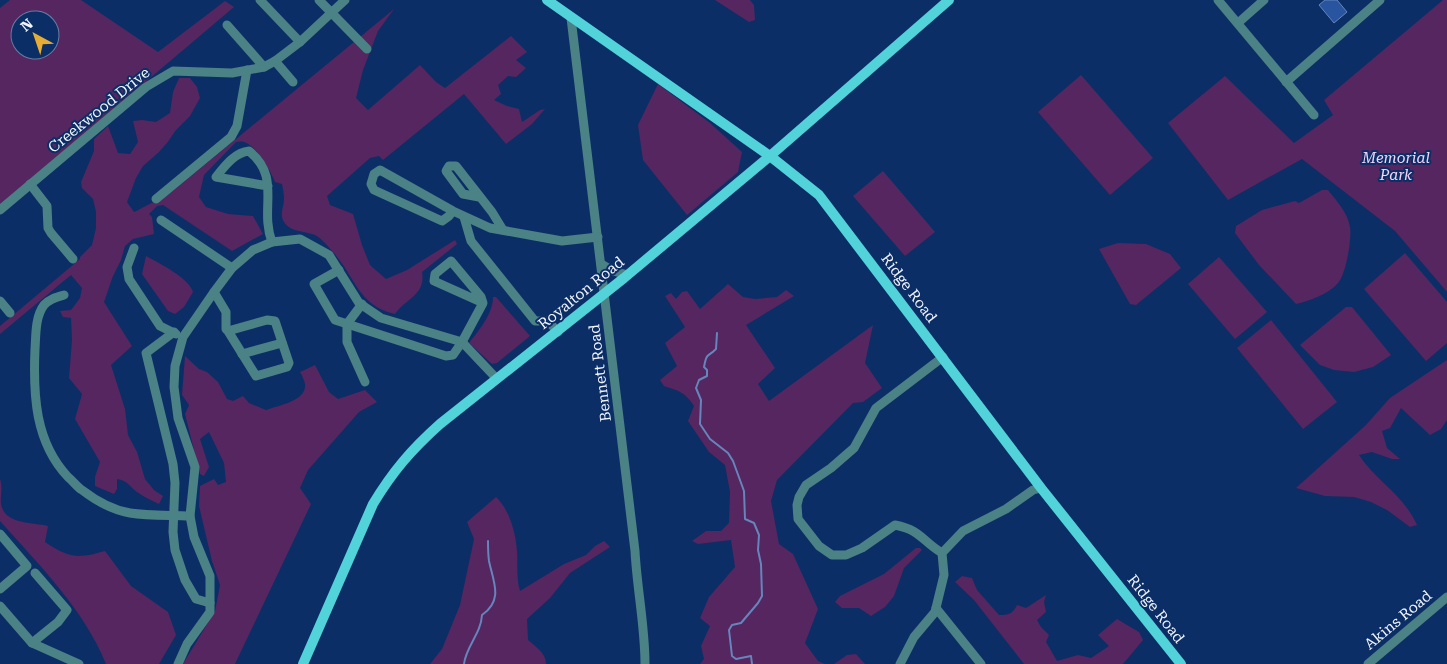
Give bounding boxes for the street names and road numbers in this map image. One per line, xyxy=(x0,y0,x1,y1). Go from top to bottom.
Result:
street label: Creekwood Drive xyxy=(44,63,154,157)
street label: Ridge Road xyxy=(877,250,941,326)
street label: Royalton Road xyxy=(534,253,628,333)
street label: Bennett Road xyxy=(585,323,615,423)
street label: Ridge Road xyxy=(1124,571,1189,647)
street label: Akins Road xyxy=(1361,586,1436,653)

